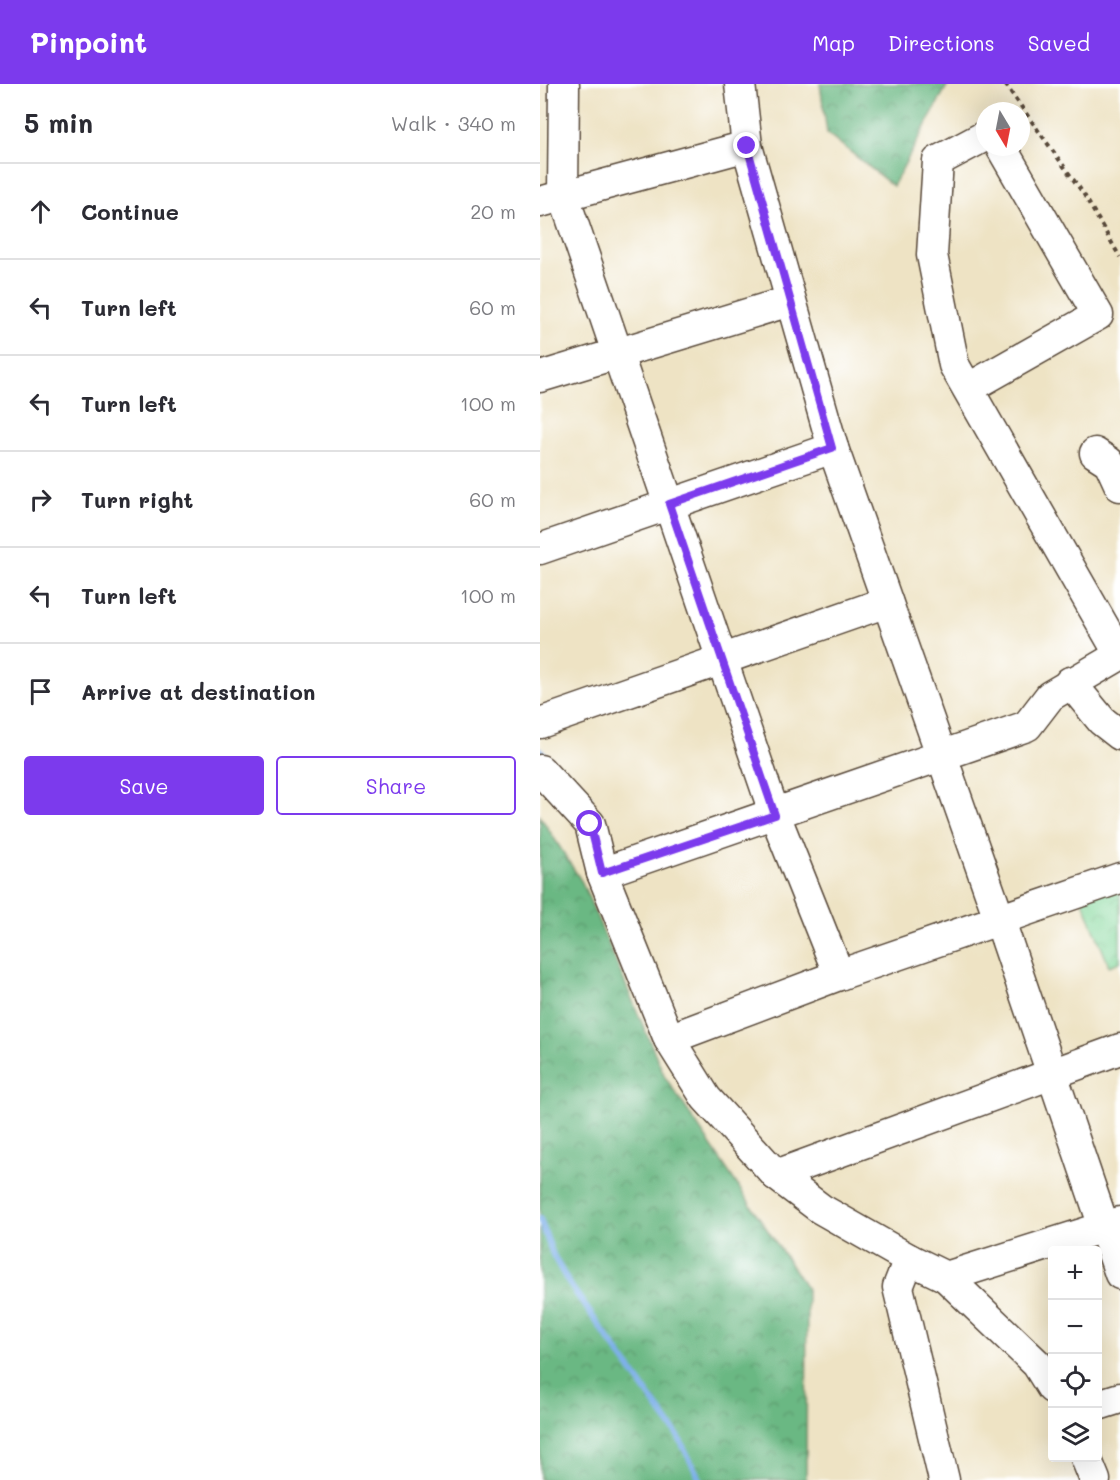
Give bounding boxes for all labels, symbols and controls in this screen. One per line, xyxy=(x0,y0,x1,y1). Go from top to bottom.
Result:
text: Pinpoint xyxy=(30,24,147,60)
text: Map xyxy=(812,29,855,56)
text: Directions xyxy=(888,29,995,56)
text: Saved xyxy=(1028,29,1090,56)
north arrow xyxy=(976,102,1030,156)
text: 5 min xyxy=(24,106,93,140)
text: Walk · 340 m xyxy=(391,110,516,136)
route end xyxy=(733,132,759,158)
icon: ahead xyxy=(24,195,57,228)
text: Continue xyxy=(81,197,179,226)
text: 20 m xyxy=(470,198,516,224)
icon: left xyxy=(24,291,57,324)
text: Turn left xyxy=(81,293,177,322)
text: 60 m xyxy=(469,294,516,320)
icon: left xyxy=(24,387,57,420)
text: Turn left xyxy=(81,389,177,418)
text: 100 m xyxy=(460,390,516,416)
icon: right xyxy=(24,483,57,516)
text: Turn right xyxy=(81,485,193,514)
text: 60 m xyxy=(469,486,516,512)
icon: left xyxy=(24,579,57,612)
text: Turn left xyxy=(81,581,177,610)
text: 100 m xyxy=(460,582,516,608)
icon: arrive xyxy=(24,675,57,708)
text: Arrive at destination xyxy=(81,677,316,706)
button: Save xyxy=(24,756,264,815)
button: Share xyxy=(276,756,516,815)
route start xyxy=(576,810,602,836)
map controls xyxy=(1048,1246,1102,1462)
button: + xyxy=(1048,1246,1102,1300)
button: − xyxy=(1048,1300,1102,1354)
button: locate xyxy=(1048,1354,1102,1408)
button: layers xyxy=(1048,1408,1102,1462)

